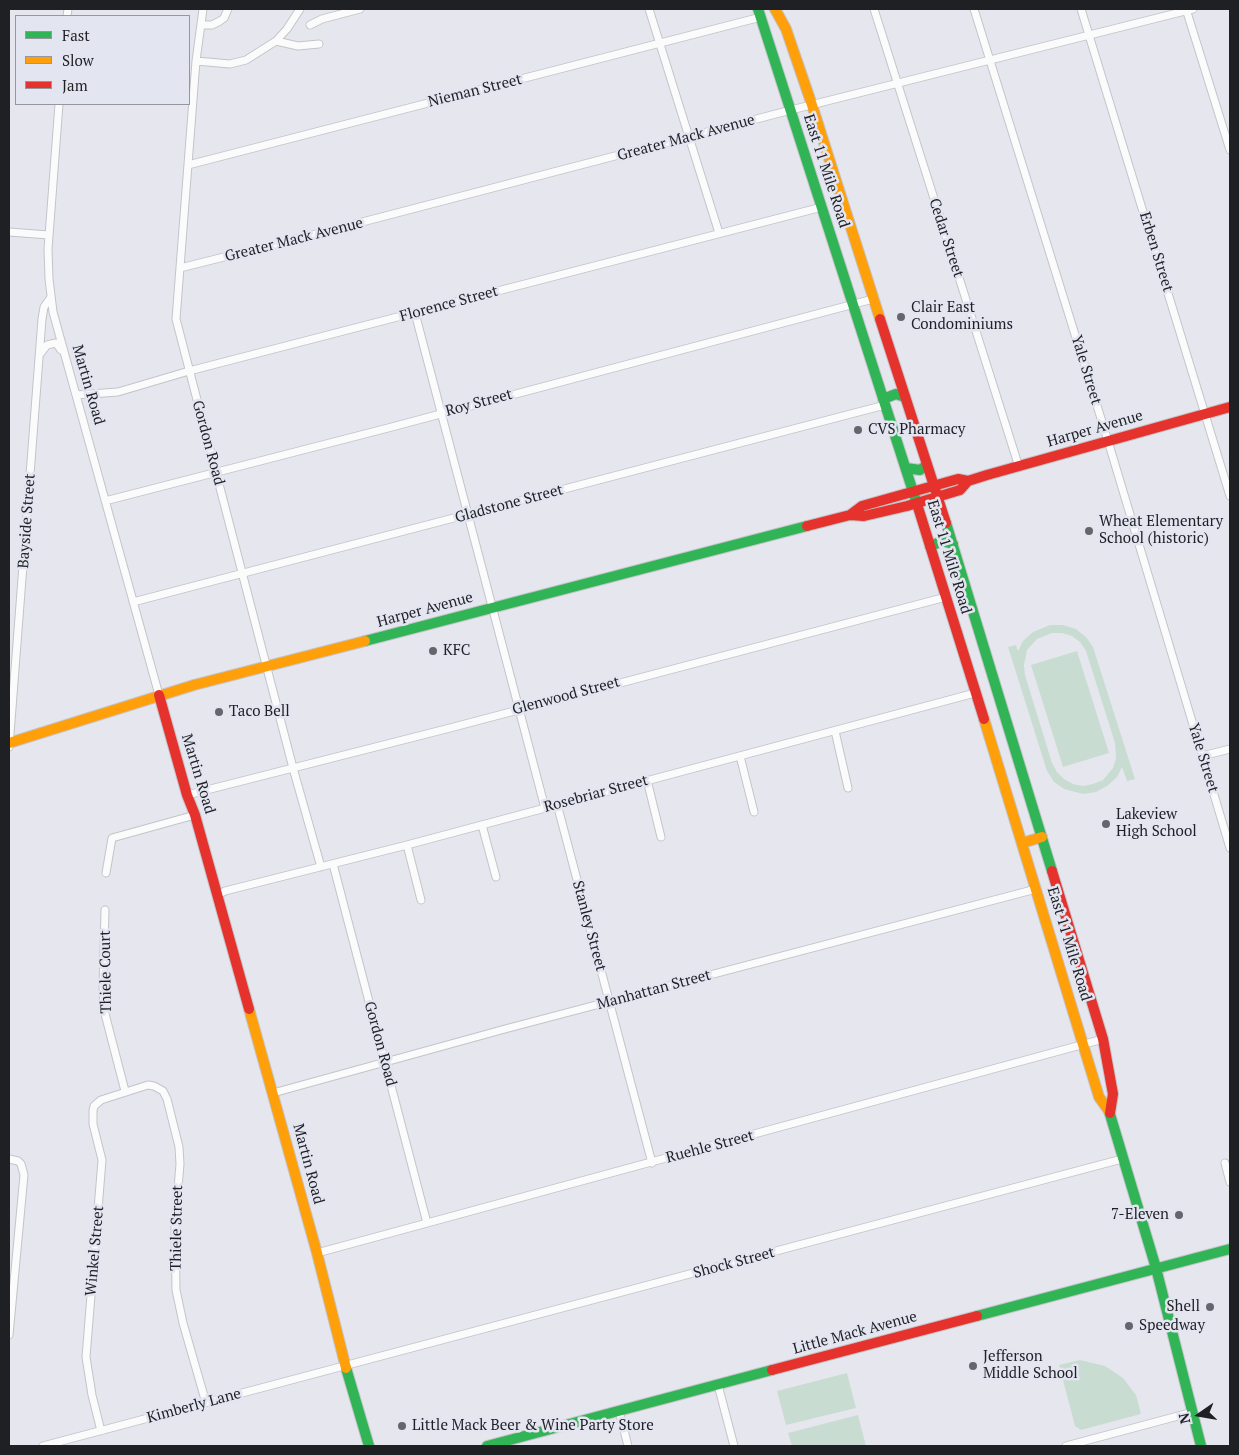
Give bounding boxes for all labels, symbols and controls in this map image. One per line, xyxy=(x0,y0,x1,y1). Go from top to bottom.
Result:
legend xyxy=(15,15,190,105)
text: Fast xyxy=(62,25,90,45)
text: Slow xyxy=(62,50,94,70)
street label: Nieman Street xyxy=(426,71,524,111)
text: Jam xyxy=(62,75,88,95)
street label: Greater Mack Avenue xyxy=(615,111,757,165)
street label: East 11 Mile Road xyxy=(799,112,853,230)
street label: Cedar Street xyxy=(925,196,967,280)
street label: Erben Street xyxy=(1135,210,1177,294)
street label: Greater Mack Avenue xyxy=(223,214,365,266)
street label: Florence Street xyxy=(398,282,500,326)
place label: Clair East Condominiums xyxy=(911,299,1013,334)
marker: Clair East Condominiums xyxy=(895,311,907,323)
street label: Yale Street xyxy=(1067,333,1105,407)
street label: Martin Road xyxy=(68,343,108,427)
street label: Roy Street xyxy=(444,385,514,421)
street label: Gordon Road xyxy=(188,399,228,487)
street label: Harper Avenue xyxy=(1045,407,1145,451)
place label: CVS Pharmacy xyxy=(868,421,965,439)
marker: CVS Pharmacy xyxy=(852,424,864,436)
street label: Bayside Street xyxy=(15,473,39,569)
street label: Gladstone Street xyxy=(453,481,565,527)
street label: East 11 Mile Road xyxy=(923,498,975,616)
place label: Wheat Elementary School (historic) xyxy=(1099,513,1223,548)
marker: Wheat Elementary School (historic) xyxy=(1083,525,1095,537)
street label: Harper Avenue xyxy=(375,589,475,631)
place label: KFC xyxy=(443,642,471,660)
marker: KFC xyxy=(427,645,439,657)
street label: Glenwood Street xyxy=(510,673,622,719)
place label: Taco Bell xyxy=(229,703,290,721)
marker: Taco Bell xyxy=(213,706,225,718)
street label: Yale Street xyxy=(1184,721,1222,795)
street label: Martin Road xyxy=(177,732,219,816)
street label: Rosebriar Street xyxy=(542,771,650,817)
place label: Lakeview High School xyxy=(1116,806,1197,841)
marker: Lakeview High School xyxy=(1100,818,1112,830)
street label: Stanley Street xyxy=(568,879,610,973)
street label: East 11 Mile Road xyxy=(1043,885,1095,1003)
street label: Thiele Court xyxy=(96,930,116,1014)
street label: Manhattan Street xyxy=(595,966,713,1014)
street label: Gordon Road xyxy=(360,1000,400,1088)
street label: Martin Road xyxy=(289,1122,327,1206)
street label: Ruehle Street xyxy=(664,1127,756,1167)
street label: Thiele Street xyxy=(167,1185,187,1271)
street label: Winkel Street xyxy=(82,1205,108,1297)
place label: 7-Eleven xyxy=(1111,1206,1169,1224)
marker: 7-Eleven xyxy=(1173,1209,1185,1221)
street label: Shock Street xyxy=(691,1243,777,1283)
place label: Shell xyxy=(1167,1298,1200,1316)
marker: Shell xyxy=(1204,1301,1216,1313)
street label: Little Mack Avenue xyxy=(791,1308,919,1358)
place label: Speedway xyxy=(1139,1317,1205,1335)
marker: Speedway xyxy=(1123,1320,1135,1332)
place label: Jefferson Middle School xyxy=(983,1348,1078,1383)
marker: Jefferson Middle School xyxy=(967,1360,979,1372)
street label: Kimberly Lane xyxy=(145,1385,243,1427)
north arrow xyxy=(1174,1390,1224,1440)
text: N xyxy=(1173,1411,1194,1426)
place label: Little Mack Beer & Wine Party Store xyxy=(412,1417,654,1435)
marker: Little Mack Beer & Wine Party Store xyxy=(396,1420,408,1432)

